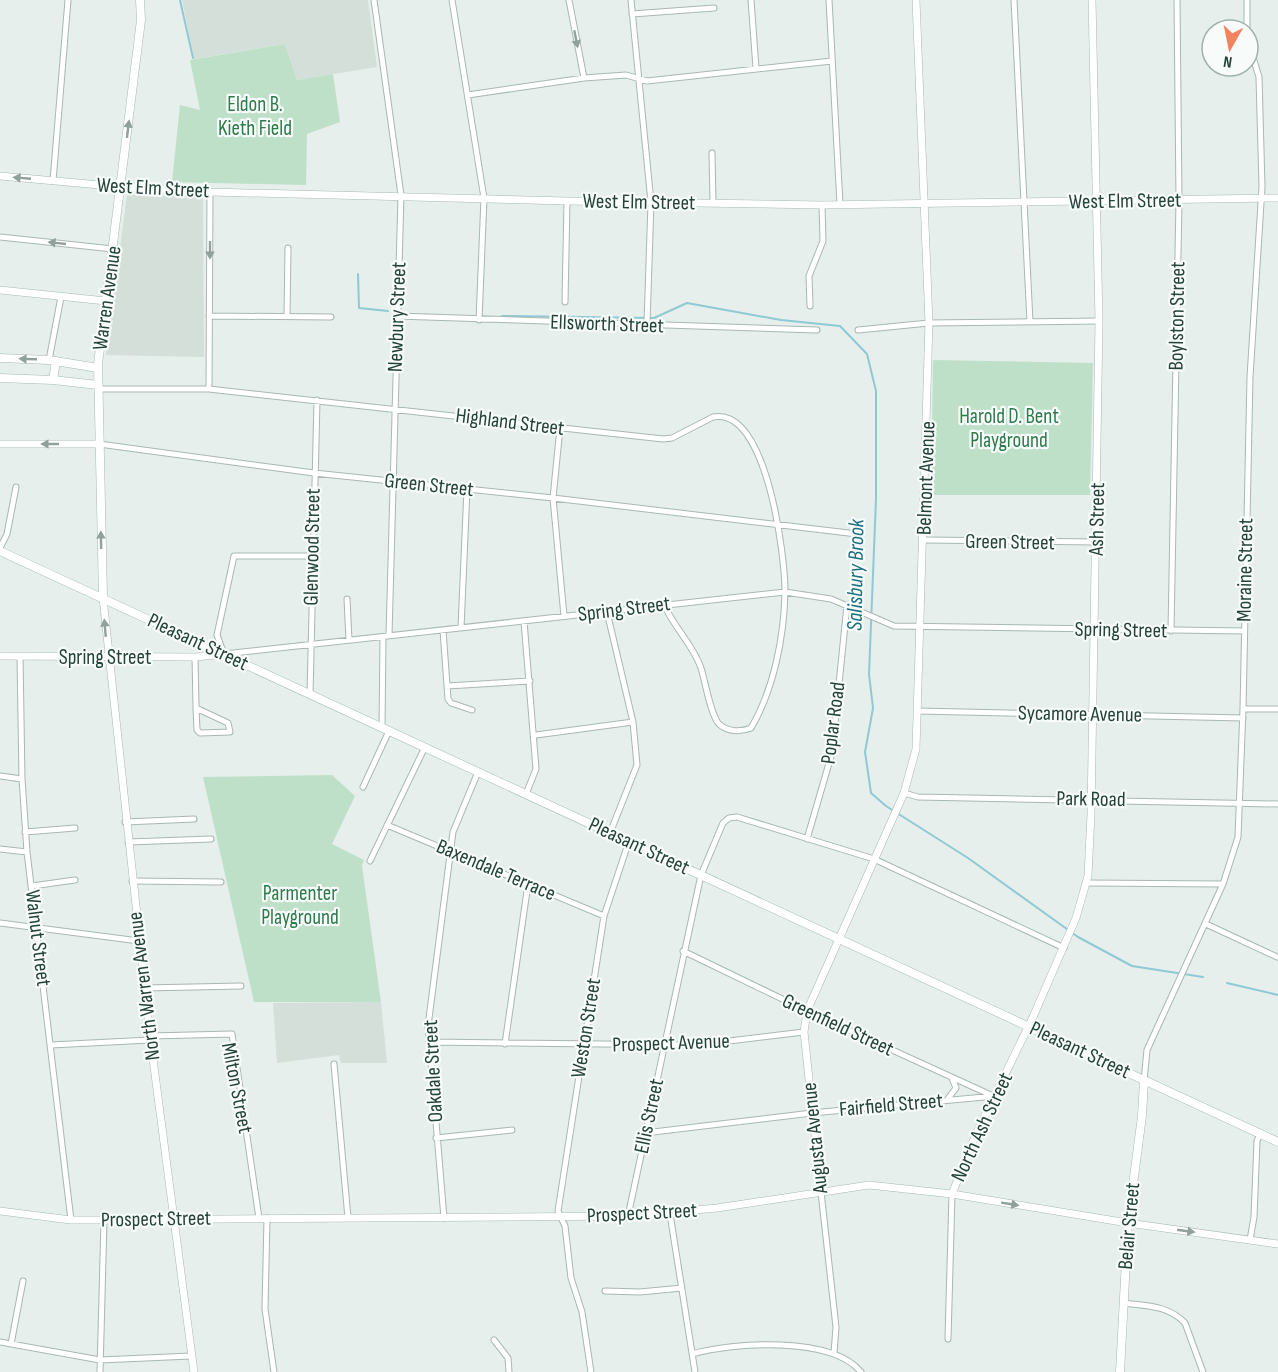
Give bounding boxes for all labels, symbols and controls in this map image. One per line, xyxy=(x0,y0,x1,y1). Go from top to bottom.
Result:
north arrow xyxy=(1200,18,1260,78)
one-way arrow xyxy=(572,30,581,49)
text: N xyxy=(1222,51,1234,71)
park label: Eldon B. Kieth Field xyxy=(218,92,292,141)
one-way arrow xyxy=(124,120,133,139)
one-way arrow xyxy=(12,173,31,183)
street label: West Elm Street xyxy=(96,173,210,203)
street label: West Elm Street xyxy=(1068,188,1182,214)
street label: West Elm Street xyxy=(582,189,696,215)
one-way arrow xyxy=(47,238,66,248)
one-way arrow xyxy=(205,241,215,260)
street label: Warren Avenue xyxy=(87,244,127,352)
street label: Newbury Street xyxy=(383,261,411,373)
street label: Boylston Street xyxy=(1164,261,1190,371)
street label: Ellsworth Street xyxy=(550,310,664,338)
one-way arrow xyxy=(19,354,38,364)
street label: Highland Street xyxy=(454,403,566,441)
park label: Harold D. Bent Playground xyxy=(959,404,1059,453)
street label: Belmont Avenue xyxy=(912,421,940,535)
one-way arrow xyxy=(40,439,59,449)
street label: Green Street xyxy=(383,468,475,502)
street label: Ash Street xyxy=(1084,482,1110,557)
street label: Glenwood Street xyxy=(298,488,326,606)
water label: Salisbury Brook xyxy=(842,518,870,631)
street label: Moraine Street xyxy=(1232,518,1258,622)
street label: Green Street xyxy=(965,529,1055,555)
one-way arrow xyxy=(97,530,106,549)
street label: Spring Street xyxy=(577,591,671,627)
street label: Pleasant Street xyxy=(144,608,252,676)
street label: Spring Street xyxy=(1074,617,1168,643)
one-way arrow xyxy=(100,618,110,637)
street label: Spring Street xyxy=(59,645,151,670)
street label: Poplar Road xyxy=(816,680,850,766)
street label: Sycamore Avenue xyxy=(1018,700,1142,728)
street label: Park Road xyxy=(1056,786,1126,812)
street label: Pleasant Street xyxy=(585,812,693,880)
street label: Baxendale Terrace xyxy=(433,834,559,906)
park label: Parmenter Playground xyxy=(261,881,339,930)
street label: Walnut Street xyxy=(20,888,56,988)
street label: North Warren Avenue xyxy=(122,910,166,1062)
street label: Weston Street xyxy=(566,976,606,1080)
street label: Greenfield Street xyxy=(778,988,898,1062)
street label: Pleasant Street xyxy=(1026,1016,1134,1084)
street label: Oakdale Street xyxy=(418,1019,448,1123)
street label: Prospect Avenue xyxy=(612,1028,730,1058)
street label: Milton Street xyxy=(216,1041,258,1135)
street label: North Ash Street xyxy=(946,1068,1018,1186)
street label: Ellis Street xyxy=(629,1076,669,1156)
street label: Augusta Avenue xyxy=(797,1081,833,1196)
street label: Fairfield Street xyxy=(838,1088,944,1122)
street label: Belair Street xyxy=(1113,1181,1145,1271)
street label: Prospect Street xyxy=(586,1198,698,1228)
one-way arrow xyxy=(1000,1200,1019,1209)
street label: Prospect Street xyxy=(101,1206,211,1232)
one-way arrow xyxy=(1177,1227,1196,1236)

